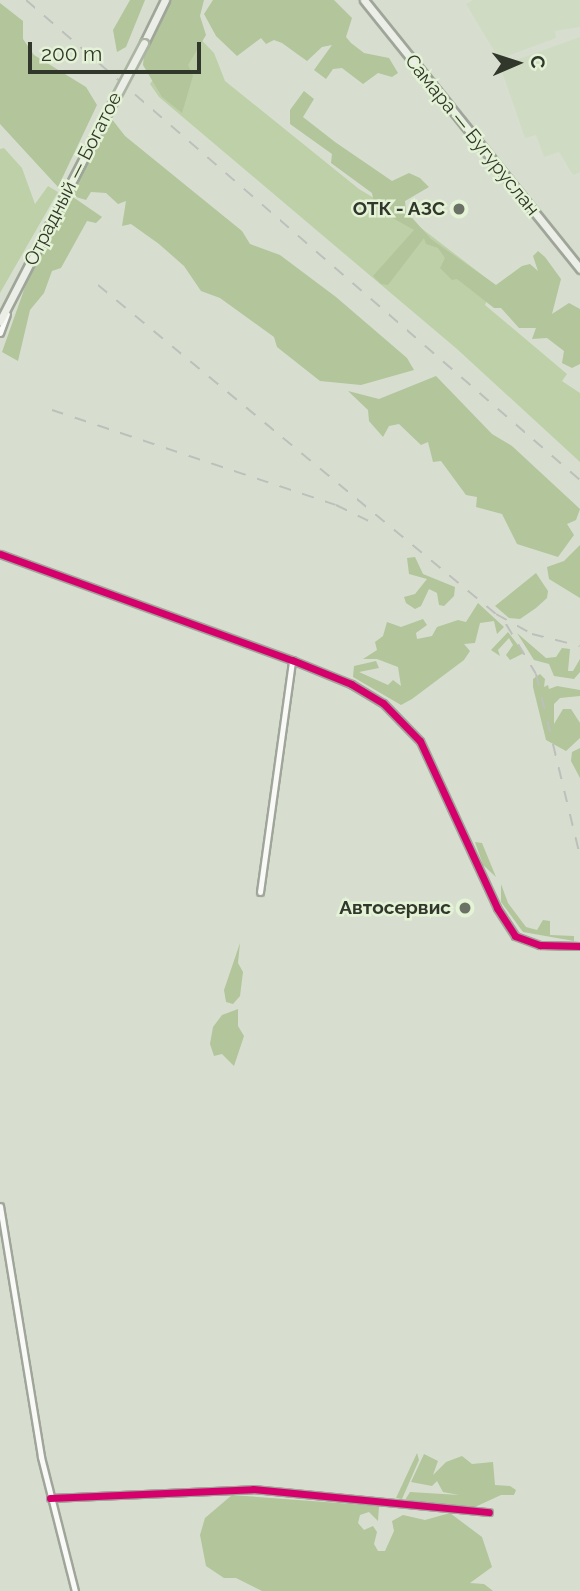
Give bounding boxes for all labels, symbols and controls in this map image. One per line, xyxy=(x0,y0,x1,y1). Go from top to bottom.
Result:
scale bar xyxy=(32,28,205,72)
north arrow xyxy=(482,28,552,98)
text: 200 m xyxy=(41,41,102,66)
street label: Самара — Бугуруслан xyxy=(400,50,544,220)
street label: Отрадный — Богатое xyxy=(19,88,127,270)
place label: ОТК - АЗС xyxy=(352,198,445,220)
marker: ОТК - АЗС xyxy=(451,201,467,217)
place label: Автосервис xyxy=(339,897,451,919)
marker: Автосервис xyxy=(457,900,473,916)

